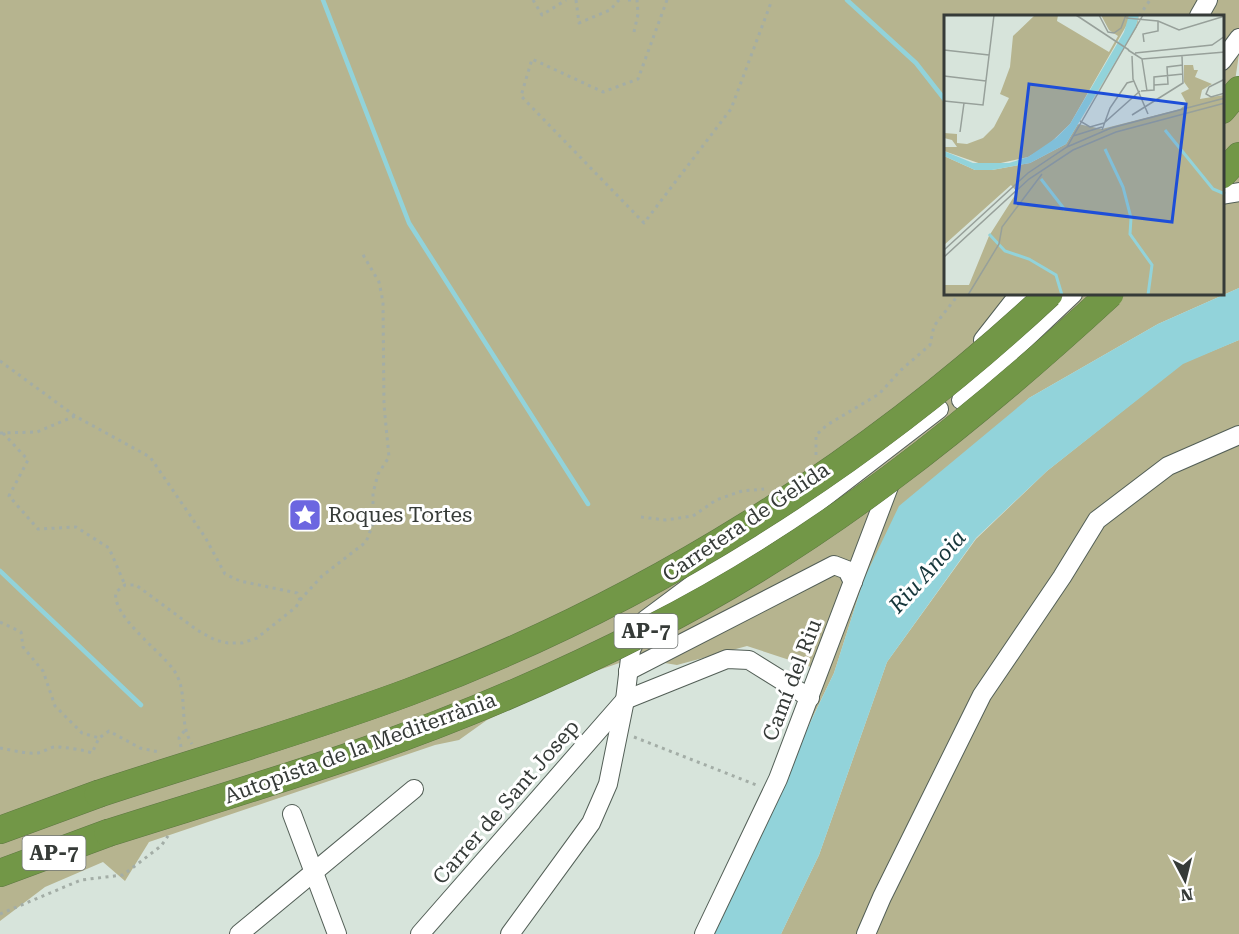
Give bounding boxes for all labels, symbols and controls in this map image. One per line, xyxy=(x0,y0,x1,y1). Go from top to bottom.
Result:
inset map xyxy=(944,15,1224,296)
street label: Carretera de Gelida xyxy=(658,457,834,587)
place icon: Roques Tortes xyxy=(287,497,323,533)
place label: Roques Tortes xyxy=(328,503,472,527)
water label: Riu Anoia xyxy=(883,525,971,618)
road number: AP-7 xyxy=(614,614,678,648)
street label: Camí del Riu xyxy=(758,616,826,744)
street label: Autopista de la Mediterrània xyxy=(221,687,500,808)
street label: Carrer de Sant Josep xyxy=(428,715,584,889)
road number: AP-7 xyxy=(22,836,86,870)
north arrow xyxy=(1155,850,1215,910)
text: N xyxy=(1179,884,1194,905)

